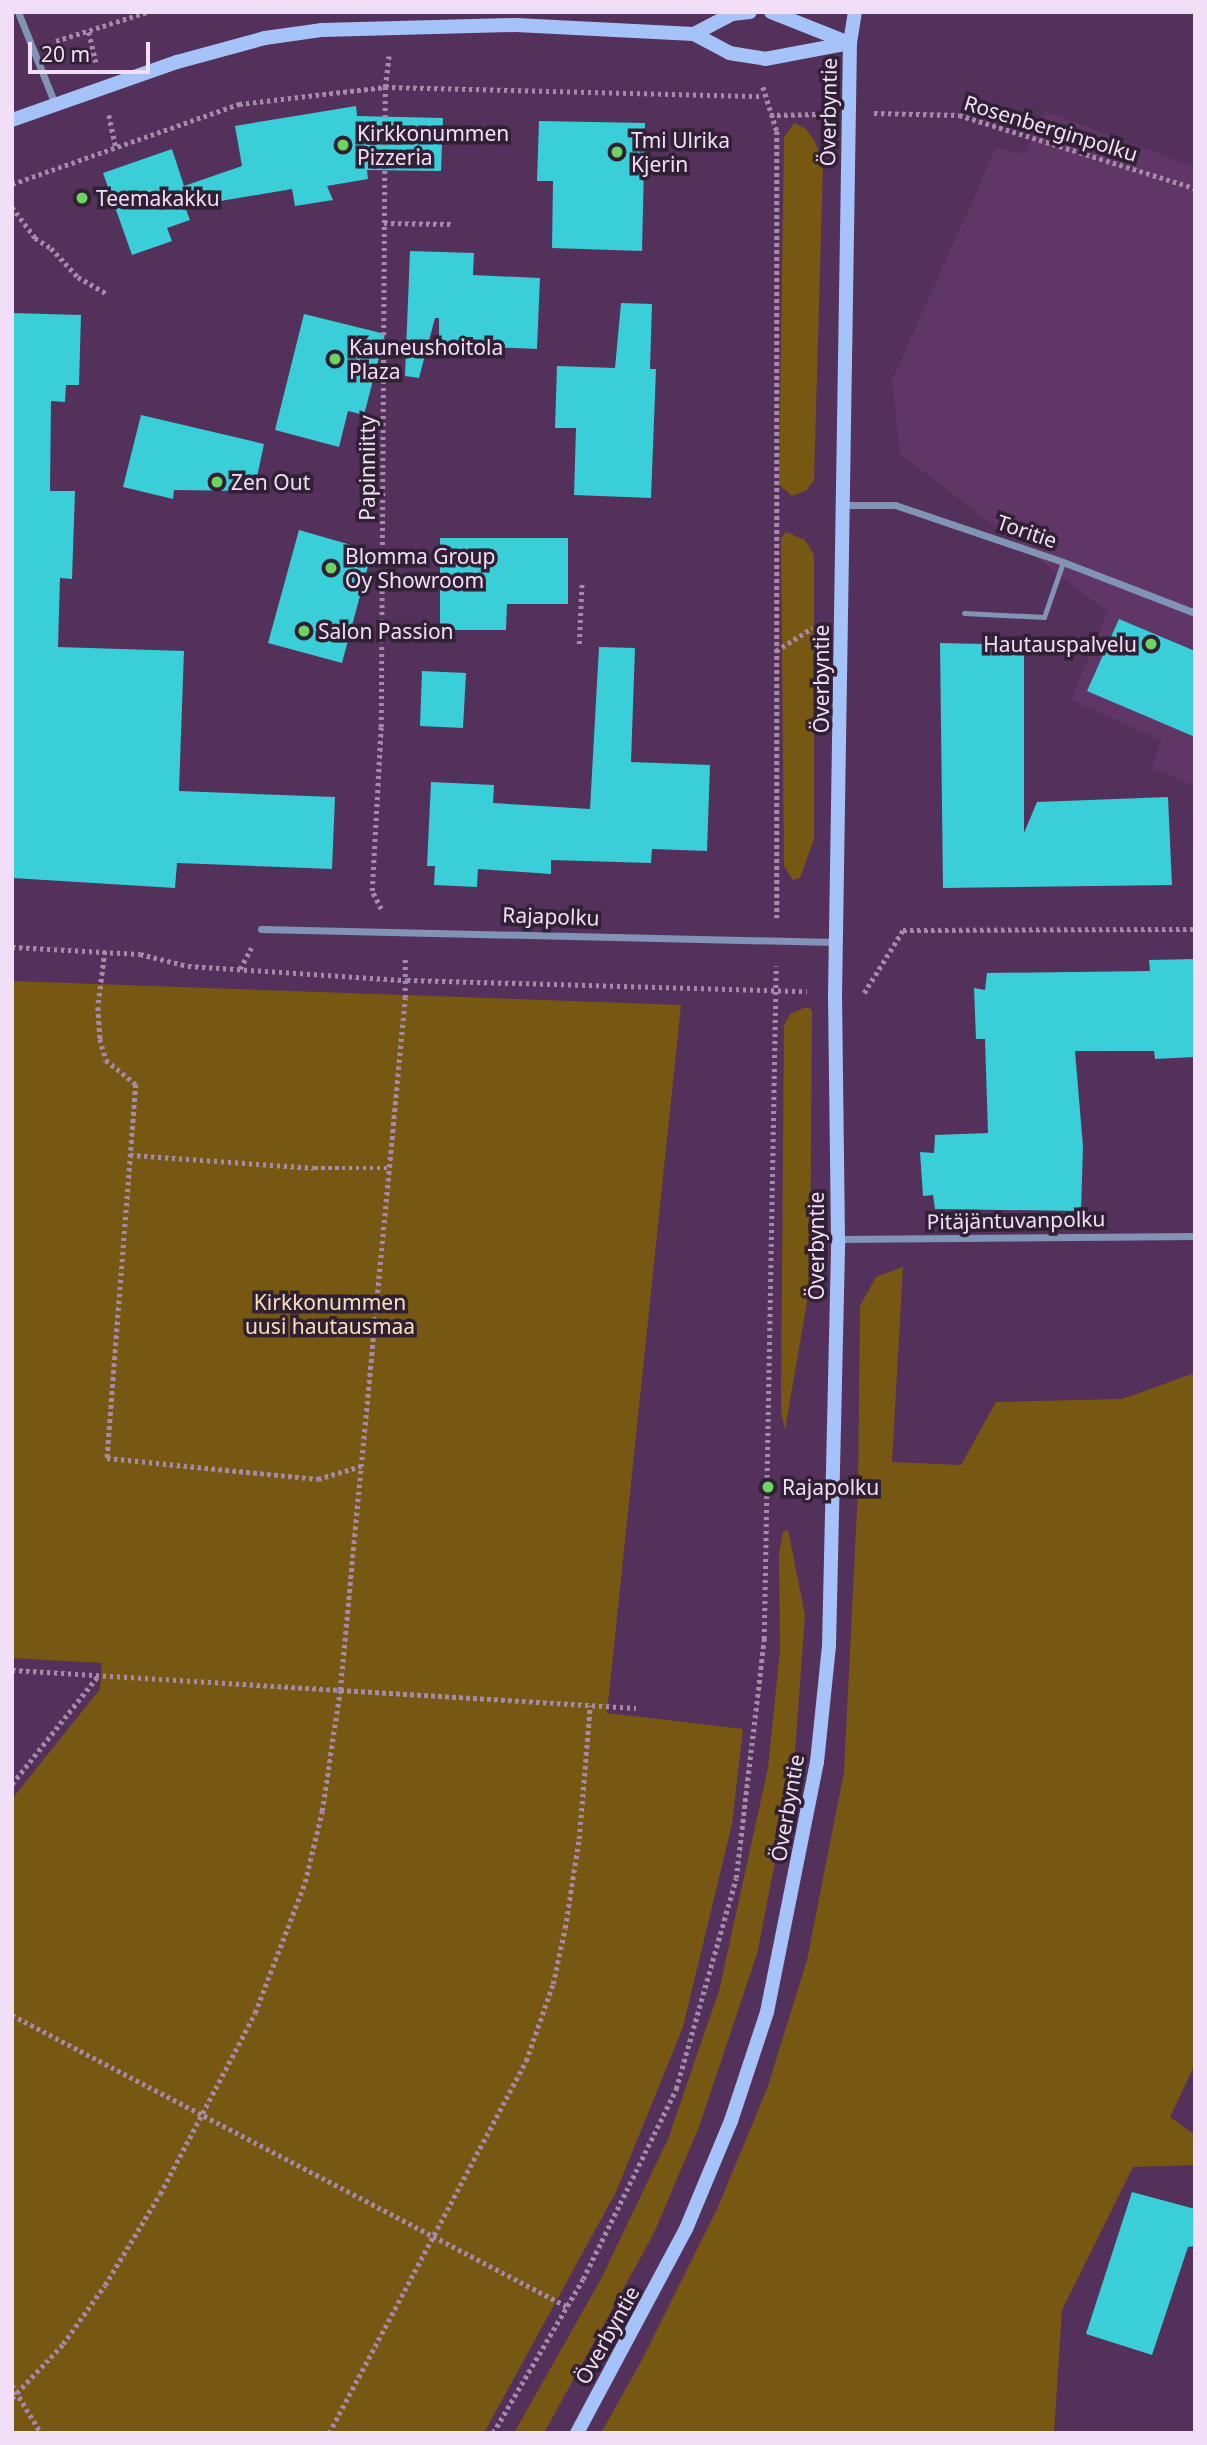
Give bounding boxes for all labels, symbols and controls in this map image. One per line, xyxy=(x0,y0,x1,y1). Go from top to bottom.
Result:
scale bar xyxy=(32,28,154,72)
text: 20 m xyxy=(41,40,90,68)
street label: Överbyntie xyxy=(814,57,842,167)
street label: Rosenberginpolku xyxy=(961,90,1141,166)
place label: Kirkkonummen Pizzeria xyxy=(357,120,509,170)
place label: Tmi Ulrika Kjerin xyxy=(631,127,730,177)
marker: Kirkkonummen Pizzeria xyxy=(335,137,351,153)
marker: Tmi Ulrika Kjerin xyxy=(609,144,625,160)
place label: Teemakakku xyxy=(96,185,220,211)
marker: Teemakakku xyxy=(74,190,90,206)
place label: Kauneushoitola Plaza xyxy=(349,334,503,384)
marker: Kauneushoitola Plaza xyxy=(327,351,343,367)
street label: Papinniitty xyxy=(354,415,380,521)
place label: Zen Out xyxy=(231,469,310,495)
marker: Zen Out xyxy=(209,474,225,490)
street label: Toritie xyxy=(994,509,1060,553)
place label: Blomma Group Oy Showroom xyxy=(345,543,495,593)
marker: Blomma Group Oy Showroom xyxy=(323,560,339,576)
place label: Salon Passion xyxy=(318,618,454,644)
marker: Salon Passion xyxy=(296,623,312,639)
street label: Överbyntie xyxy=(808,625,834,733)
place label: Hautauspalvelu xyxy=(983,631,1137,657)
marker: Hautauspalvelu xyxy=(1143,636,1159,652)
street label: Rajapolku xyxy=(502,902,600,930)
street label: Överbyntie xyxy=(803,1192,829,1300)
street label: Pitäjäntuvanpolku xyxy=(926,1206,1106,1234)
park label: Kirkkonummen uusi hautausmaa xyxy=(245,1289,415,1339)
place label: Rajapolku xyxy=(782,1474,879,1500)
marker: Rajapolku xyxy=(760,1479,776,1495)
street label: Överbyntie xyxy=(765,1752,809,1864)
street label: Överbyntie xyxy=(570,2281,644,2389)

